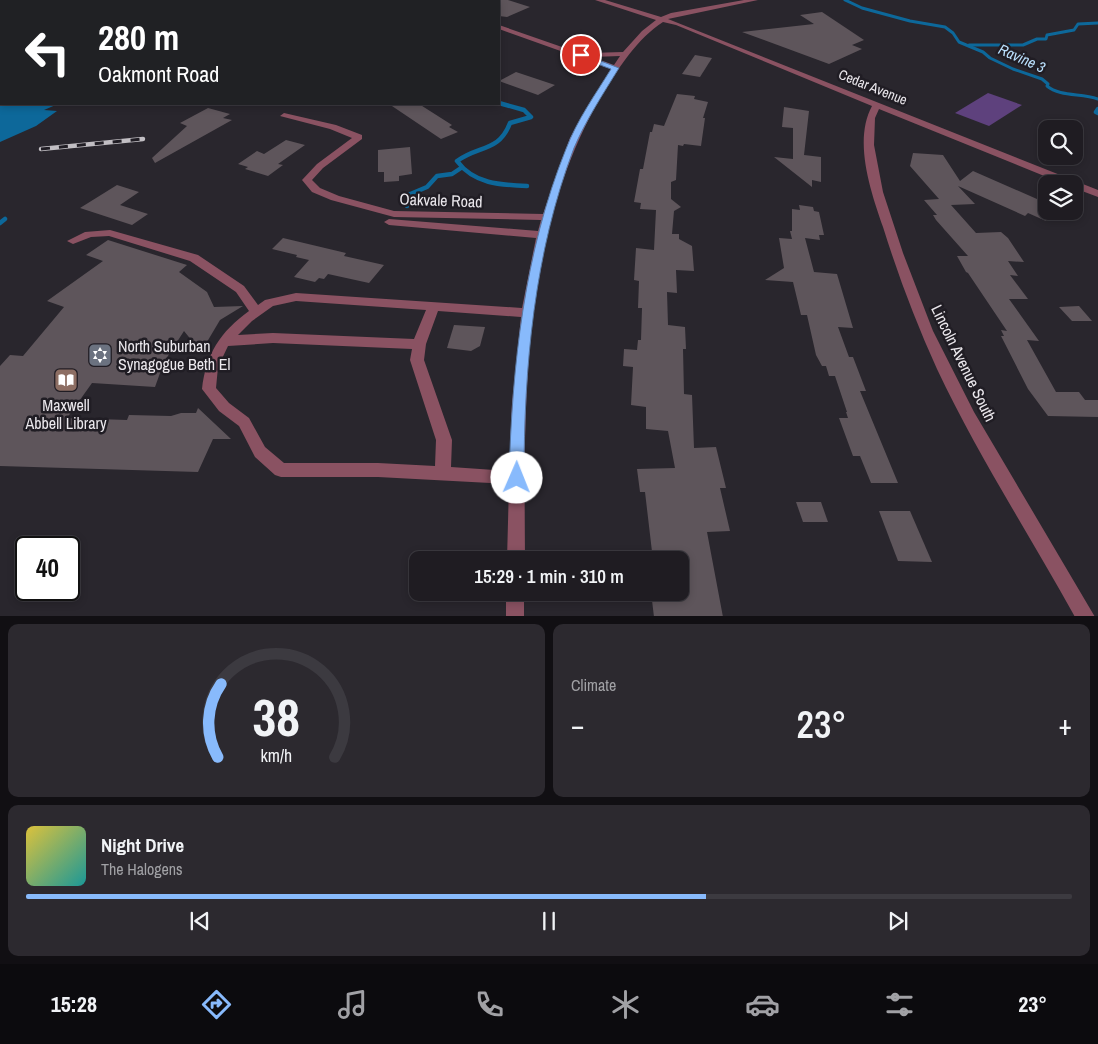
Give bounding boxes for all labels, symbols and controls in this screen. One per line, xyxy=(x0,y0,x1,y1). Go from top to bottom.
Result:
text: 280 m xyxy=(98,14,179,61)
icon: left xyxy=(15,20,80,85)
pin xyxy=(560,34,602,76)
water label: Ravine 3 xyxy=(995,38,1049,78)
icon: arrive xyxy=(567,41,595,69)
text: Oakmont Road xyxy=(98,59,219,89)
street label: Cedar Avenue xyxy=(836,65,910,109)
map controls xyxy=(1038,120,1083,220)
button: search xyxy=(1038,120,1083,165)
button: layers xyxy=(1038,175,1083,220)
street label: Oakvale Road xyxy=(399,188,483,212)
street label: Lincoln Avenue South xyxy=(926,301,1002,425)
place label: North Suburban Synagogue Beth El xyxy=(118,335,230,375)
synagogue icon: North Suburban Synagogue Beth El xyxy=(87,342,113,368)
library icon: Maxwell Abbell Library xyxy=(53,367,79,393)
place label: Maxwell Abbell Library xyxy=(25,394,107,434)
position arrow xyxy=(490,451,542,503)
speed limit sign: 40 xyxy=(15,536,80,601)
text: 15:29 · 1 min · 310 m xyxy=(474,563,624,589)
text: Climate xyxy=(571,674,616,696)
text: 38 xyxy=(253,682,300,752)
text: 23° xyxy=(797,699,846,750)
text: − xyxy=(571,706,584,744)
text: + xyxy=(1059,706,1072,744)
text: km/h xyxy=(261,744,292,768)
text: Night Drive xyxy=(101,832,184,858)
text: The Halogens xyxy=(101,858,183,880)
icon: previous xyxy=(186,907,214,935)
icon: pause xyxy=(535,907,563,935)
icon: next xyxy=(884,907,912,935)
icon: directions xyxy=(199,987,234,1022)
icon: music xyxy=(335,987,370,1022)
icon: phone xyxy=(472,987,507,1022)
icon: climate xyxy=(608,987,643,1022)
icon: car xyxy=(745,987,780,1022)
icon: filters xyxy=(882,987,917,1022)
text: 15:28 xyxy=(51,989,97,1019)
text: 23° xyxy=(1018,989,1047,1019)

